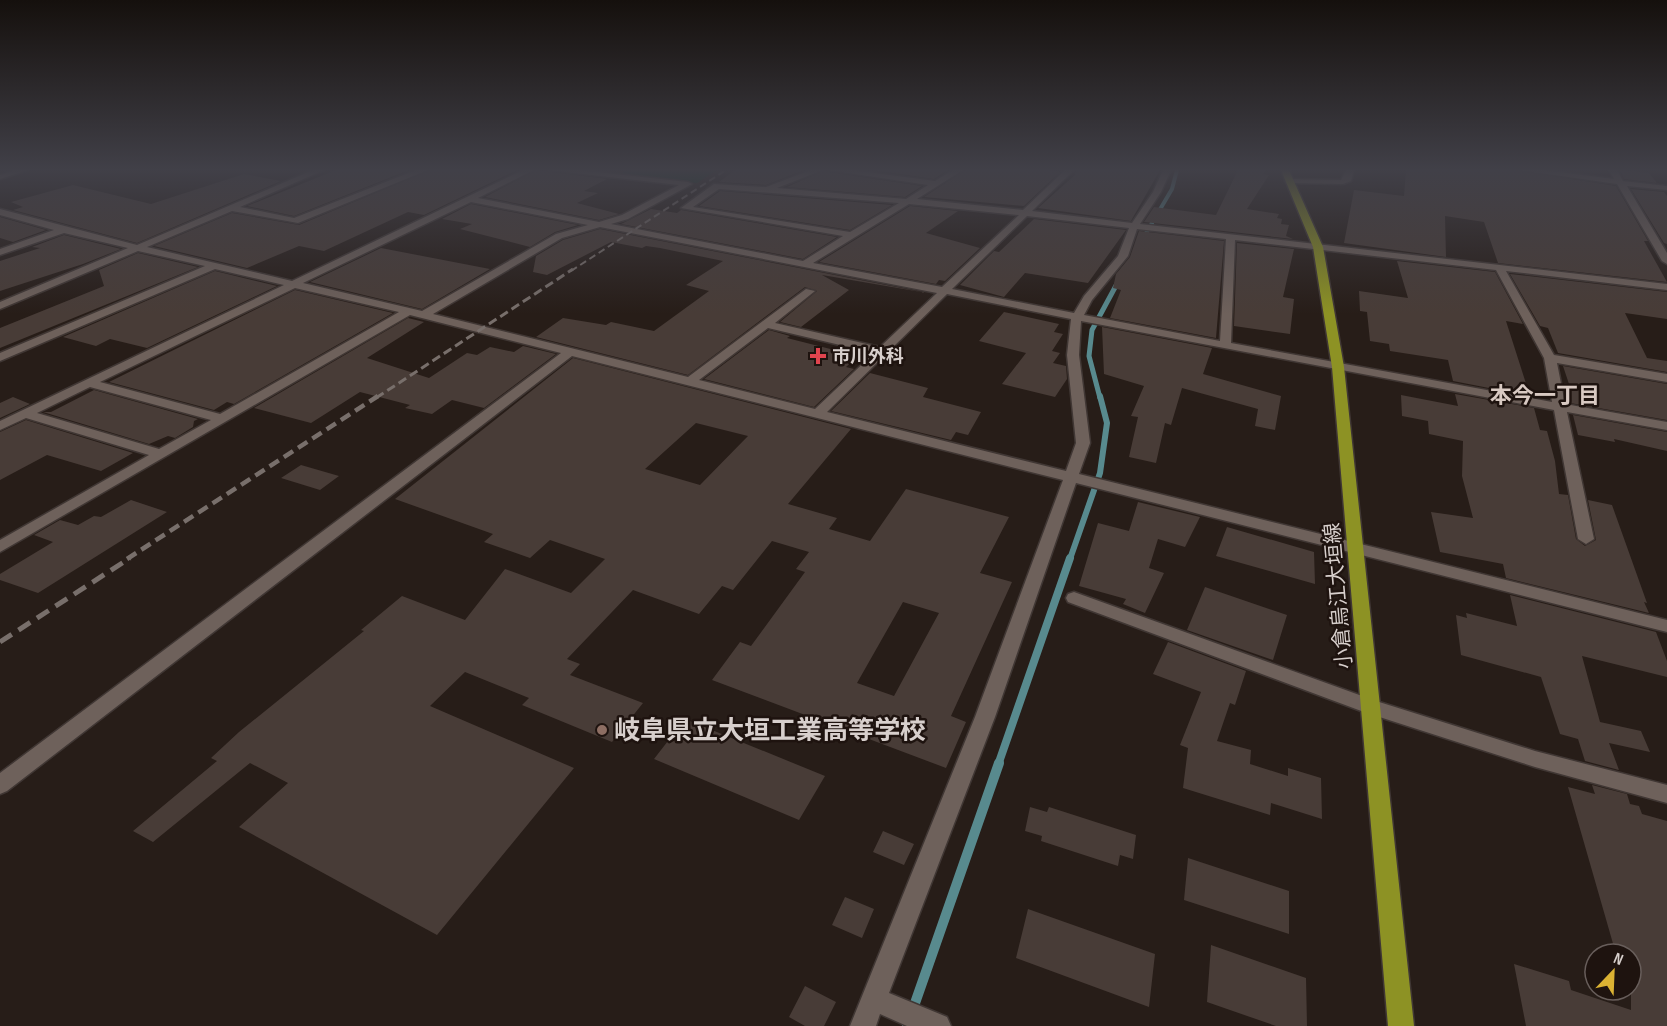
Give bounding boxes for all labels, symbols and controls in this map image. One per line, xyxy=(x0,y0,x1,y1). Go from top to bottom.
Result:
place label: 市川外科 xyxy=(832,346,904,367)
marker: 市川外科 xyxy=(809,347,827,365)
district label: 本今一丁目 xyxy=(1490,383,1600,410)
street label: 小倉烏江大垣線 xyxy=(1320,522,1357,670)
place label: 岐阜県立大垣工業高等学校 xyxy=(614,716,926,747)
marker: 岐阜県立大垣工業高等学校 xyxy=(595,723,609,737)
north arrow xyxy=(1583,942,1643,1002)
text: N xyxy=(1611,949,1626,970)

